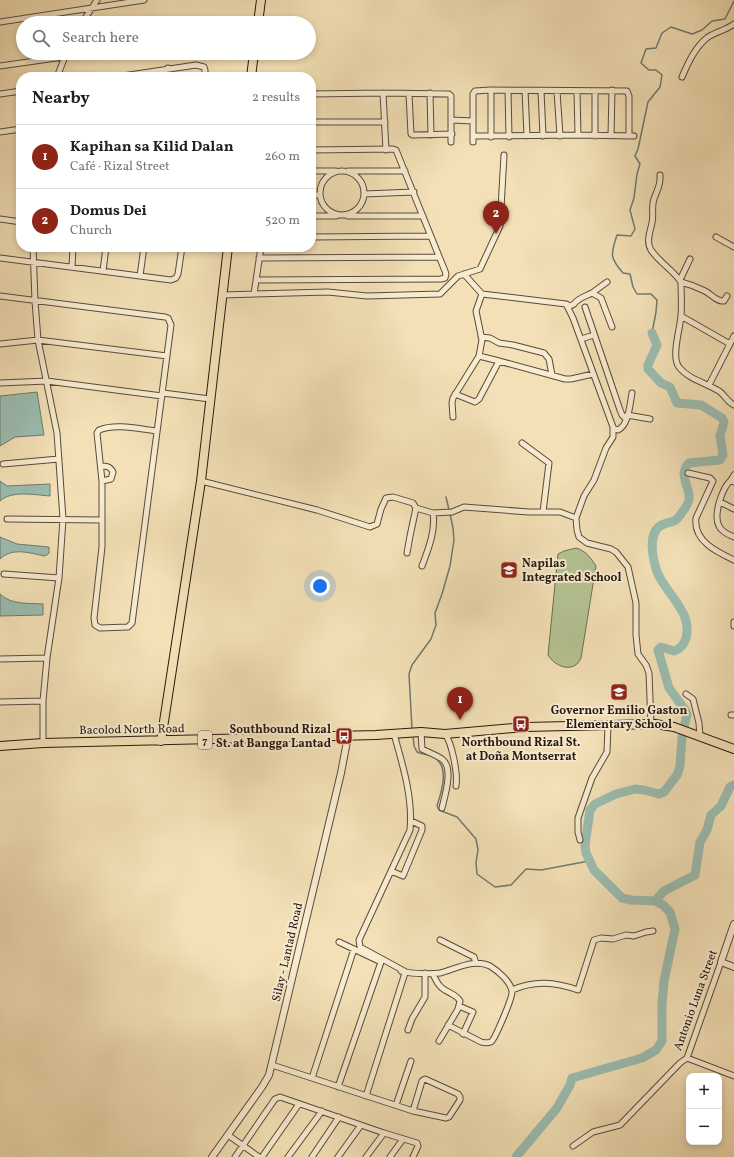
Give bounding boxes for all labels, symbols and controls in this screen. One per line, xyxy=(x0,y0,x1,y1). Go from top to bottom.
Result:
search box xyxy=(16,16,316,60)
icon: search xyxy=(30,27,52,49)
text: Search here xyxy=(62,28,139,49)
text: Nearby xyxy=(32,87,90,110)
text: 2 results xyxy=(252,89,300,107)
text: Kapihan sa Kilid Dalan xyxy=(70,137,234,158)
text: 1 xyxy=(42,148,48,166)
text: 260 m xyxy=(265,148,300,166)
text: Café · Rizal Street xyxy=(70,158,170,176)
text: Domus Dei xyxy=(70,201,147,222)
pin: 2 xyxy=(483,201,509,234)
text: 2 xyxy=(42,212,48,230)
text: 520 m xyxy=(265,212,300,230)
text: Church xyxy=(70,222,112,240)
place label: Napilas Integrated School xyxy=(522,556,622,586)
school or university icon: Napilas Integrated School xyxy=(499,560,519,580)
your location xyxy=(310,576,330,596)
school or university icon: Governor Emilio Gaston Elementary School xyxy=(609,682,629,702)
pin: 1 xyxy=(447,687,473,720)
place label: Governor Emilio Gaston Elementary School xyxy=(551,703,687,733)
bus stop icon: Northbound Rizal St. at Doña Montserrat xyxy=(511,714,531,734)
street label: Bacolod North Road xyxy=(79,721,185,739)
place label: Southbound Rizal St. at Bangga Lantad xyxy=(216,722,332,752)
bus stop icon: Southbound Rizal St. at Bangga Lantad xyxy=(334,726,354,746)
road number: 7 xyxy=(198,731,212,749)
place label: Northbound Rizal St. at Doña Montserrat xyxy=(462,735,580,765)
street label: Silay - Lantad Road xyxy=(269,901,307,1003)
street label: Antonio Luna Street xyxy=(670,948,722,1053)
map controls xyxy=(686,1073,722,1145)
button: + xyxy=(686,1073,722,1109)
button: − xyxy=(686,1109,722,1145)

